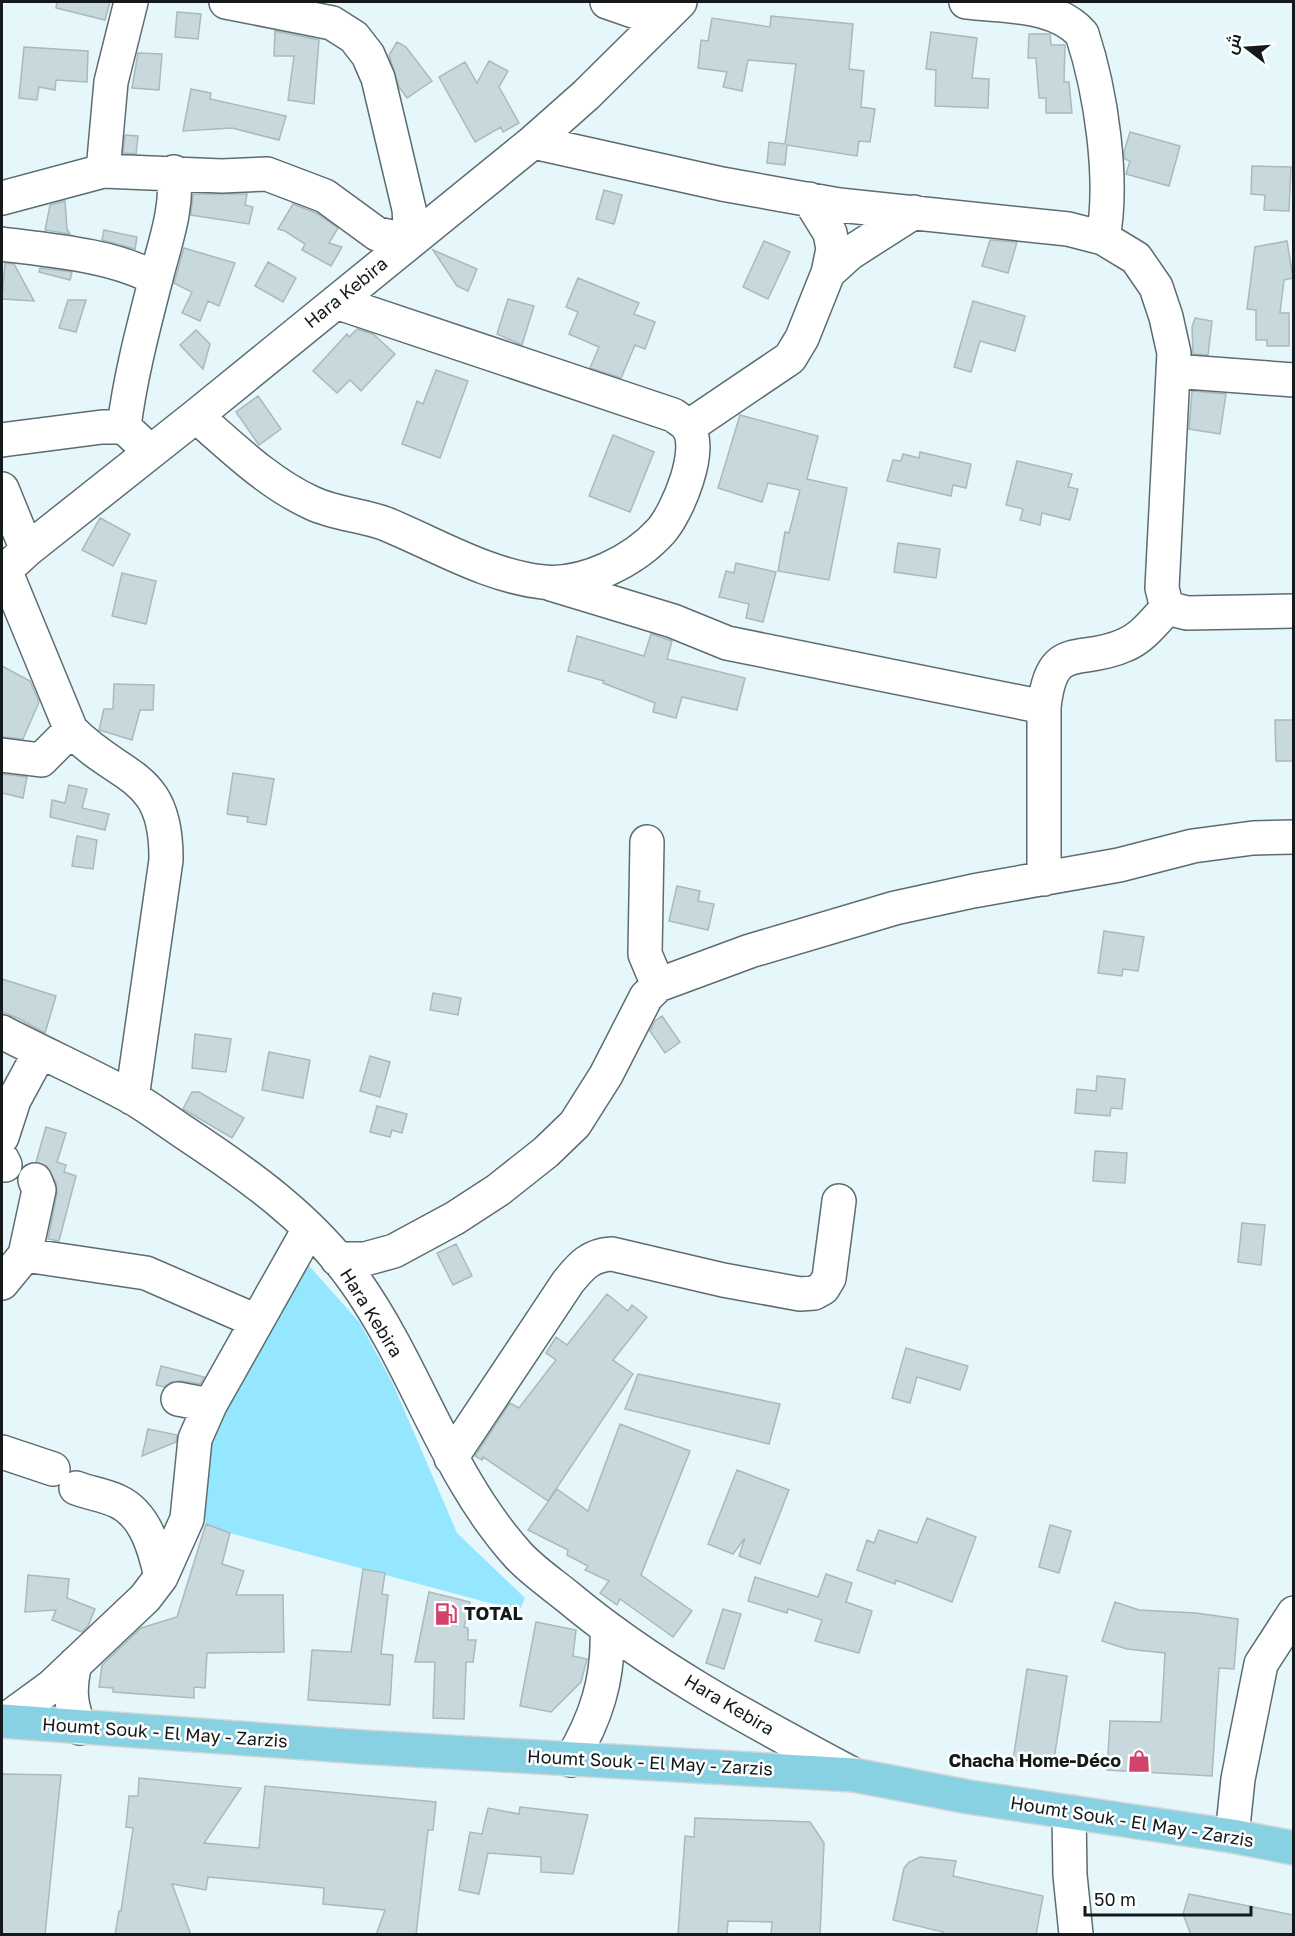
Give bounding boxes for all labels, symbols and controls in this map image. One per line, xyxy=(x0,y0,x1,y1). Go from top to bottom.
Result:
north arrow xyxy=(1217,18,1277,78)
text: ش xyxy=(1220,31,1245,56)
street label: Hara Kebira xyxy=(299,252,391,332)
street label: Hara Kebira xyxy=(336,1264,408,1361)
fuel station icon: TOTAL xyxy=(433,1601,459,1627)
place label: TOTAL xyxy=(464,1602,523,1624)
street label: Hara Kebira xyxy=(681,1669,778,1740)
street label: Houmt Souk - El May - Zarzis xyxy=(42,1712,289,1752)
street label: Houmt Souk - El May - Zarzis xyxy=(527,1745,774,1779)
shop icon: Chacha Home-Déco xyxy=(1126,1748,1152,1774)
place label: Chacha Home-Déco xyxy=(948,1749,1121,1771)
street label: Houmt Souk - El May - Zarzis xyxy=(1009,1791,1255,1851)
scale bar xyxy=(1085,1879,1252,1917)
text: 50 m xyxy=(1094,1888,1136,1910)

